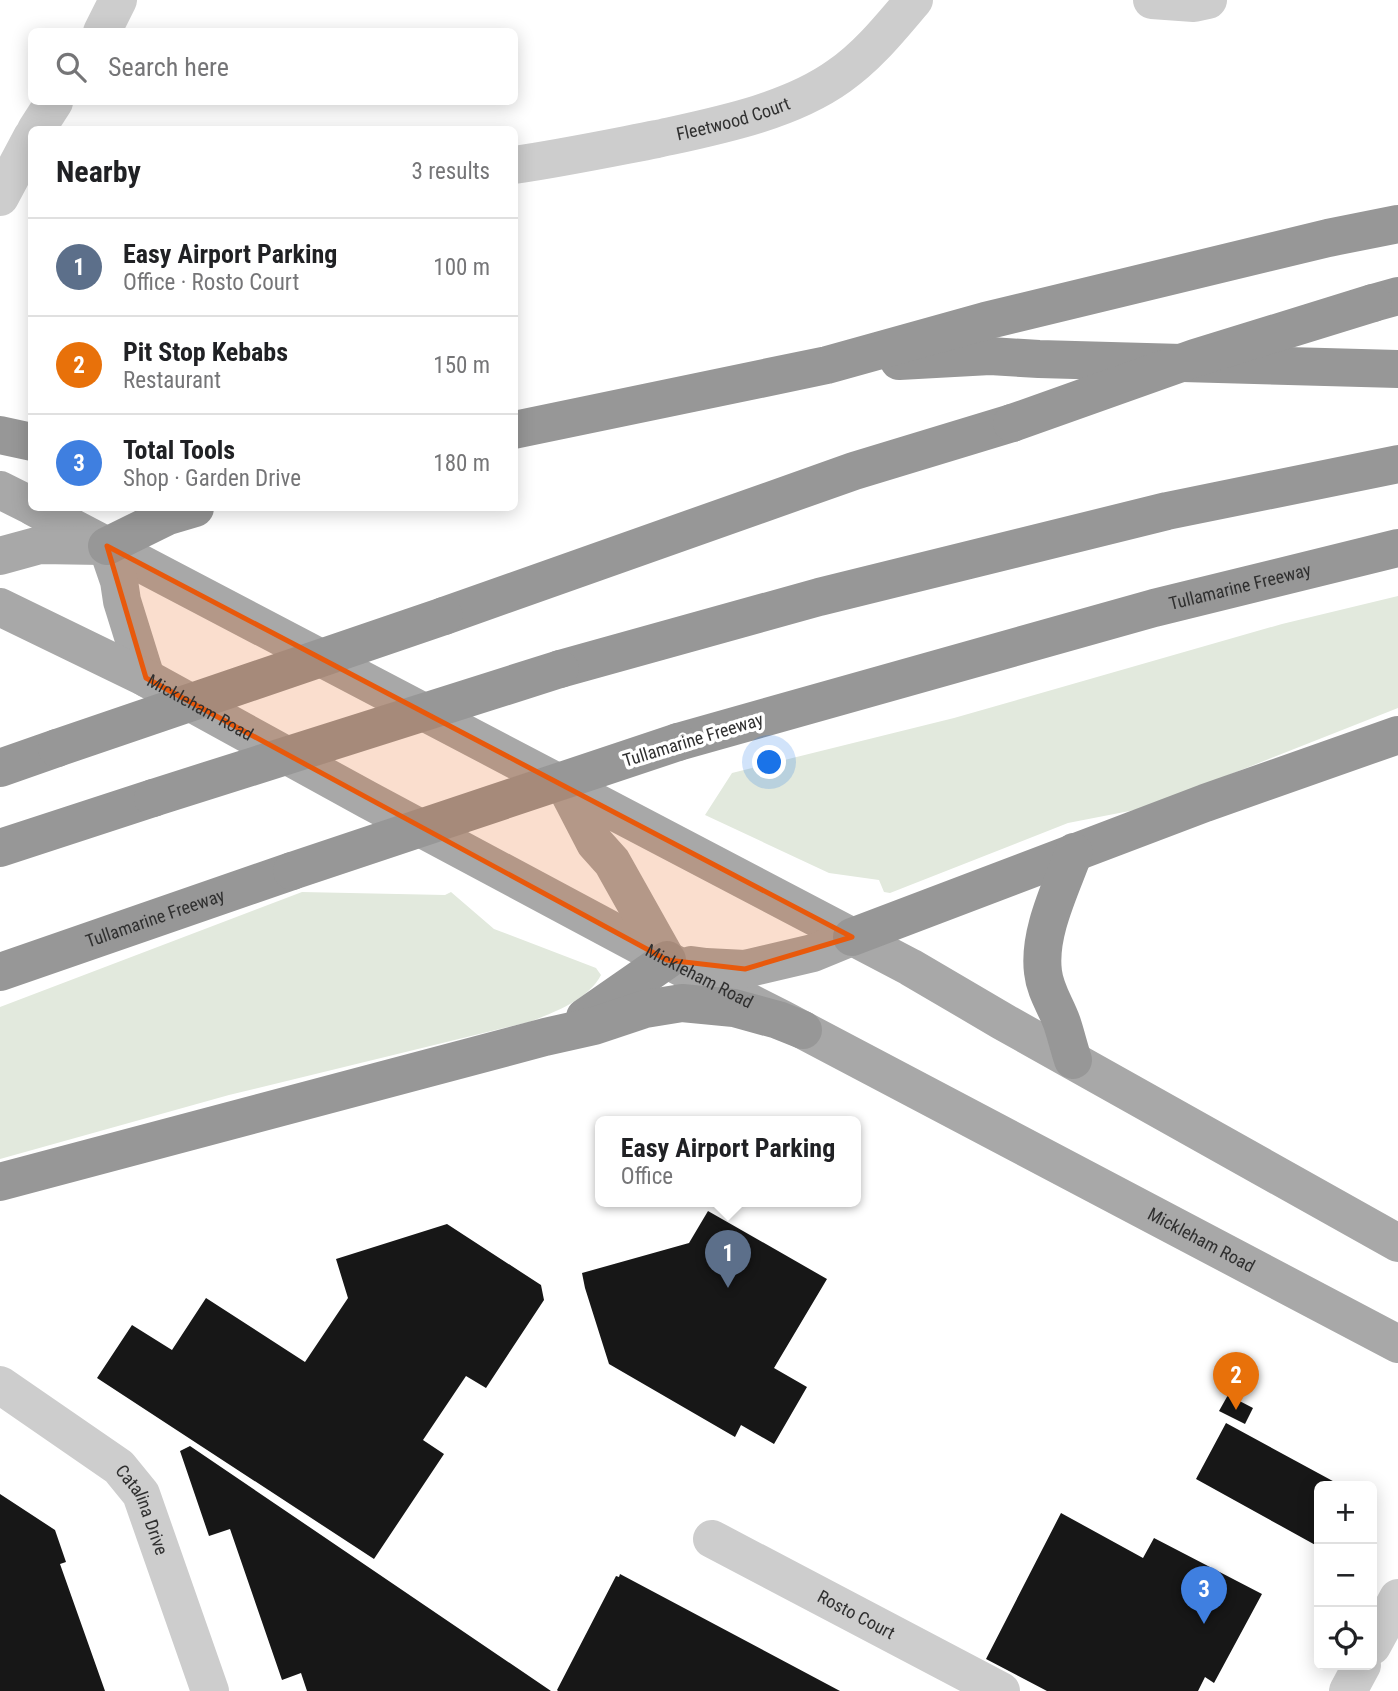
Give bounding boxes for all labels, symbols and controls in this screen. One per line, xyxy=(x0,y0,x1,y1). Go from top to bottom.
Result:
search box xyxy=(28,28,518,105)
icon: search xyxy=(52,48,90,86)
text: Search here xyxy=(108,52,229,82)
street label: Fleetwood Court xyxy=(674,93,793,144)
text: Nearby xyxy=(56,154,141,189)
text: 3 results xyxy=(412,158,490,185)
text: Easy Airport Parking xyxy=(123,239,337,269)
text: 1 xyxy=(73,254,85,281)
text: 100 m xyxy=(433,254,490,281)
text: Office · Rosto Court xyxy=(123,269,299,296)
text: Pit Stop Kebabs xyxy=(123,337,288,367)
text: 2 xyxy=(73,352,85,379)
text: 150 m xyxy=(433,352,490,379)
text: Restaurant xyxy=(123,367,221,394)
text: Total Tools xyxy=(123,435,235,465)
text: 3 xyxy=(73,450,85,477)
text: 180 m xyxy=(433,450,490,477)
text: Shop · Garden Drive xyxy=(123,465,301,492)
street label: Tullamarine Freeway xyxy=(1167,559,1314,614)
street label: Mickleham Road xyxy=(144,670,257,745)
street label: Tullamarine Freeway xyxy=(620,708,766,771)
your location xyxy=(752,745,786,779)
street label: Tullamarine Freeway xyxy=(83,884,228,952)
street label: Mickleham Road xyxy=(642,940,757,1012)
popup xyxy=(595,1116,861,1207)
text: Easy Airport Parking xyxy=(621,1133,835,1163)
text: Office xyxy=(621,1163,673,1190)
street label: Mickleham Road xyxy=(1144,1203,1259,1277)
pin: 1 xyxy=(705,1230,751,1288)
pin: 2 xyxy=(1213,1352,1259,1410)
street label: Catalina Drive xyxy=(111,1460,173,1558)
map controls xyxy=(1314,1481,1377,1670)
button: + xyxy=(1314,1481,1377,1544)
button: − xyxy=(1314,1544,1377,1607)
pin: 3 xyxy=(1181,1566,1227,1624)
street label: Rosto Court xyxy=(814,1585,899,1643)
button: locate xyxy=(1314,1607,1377,1670)

